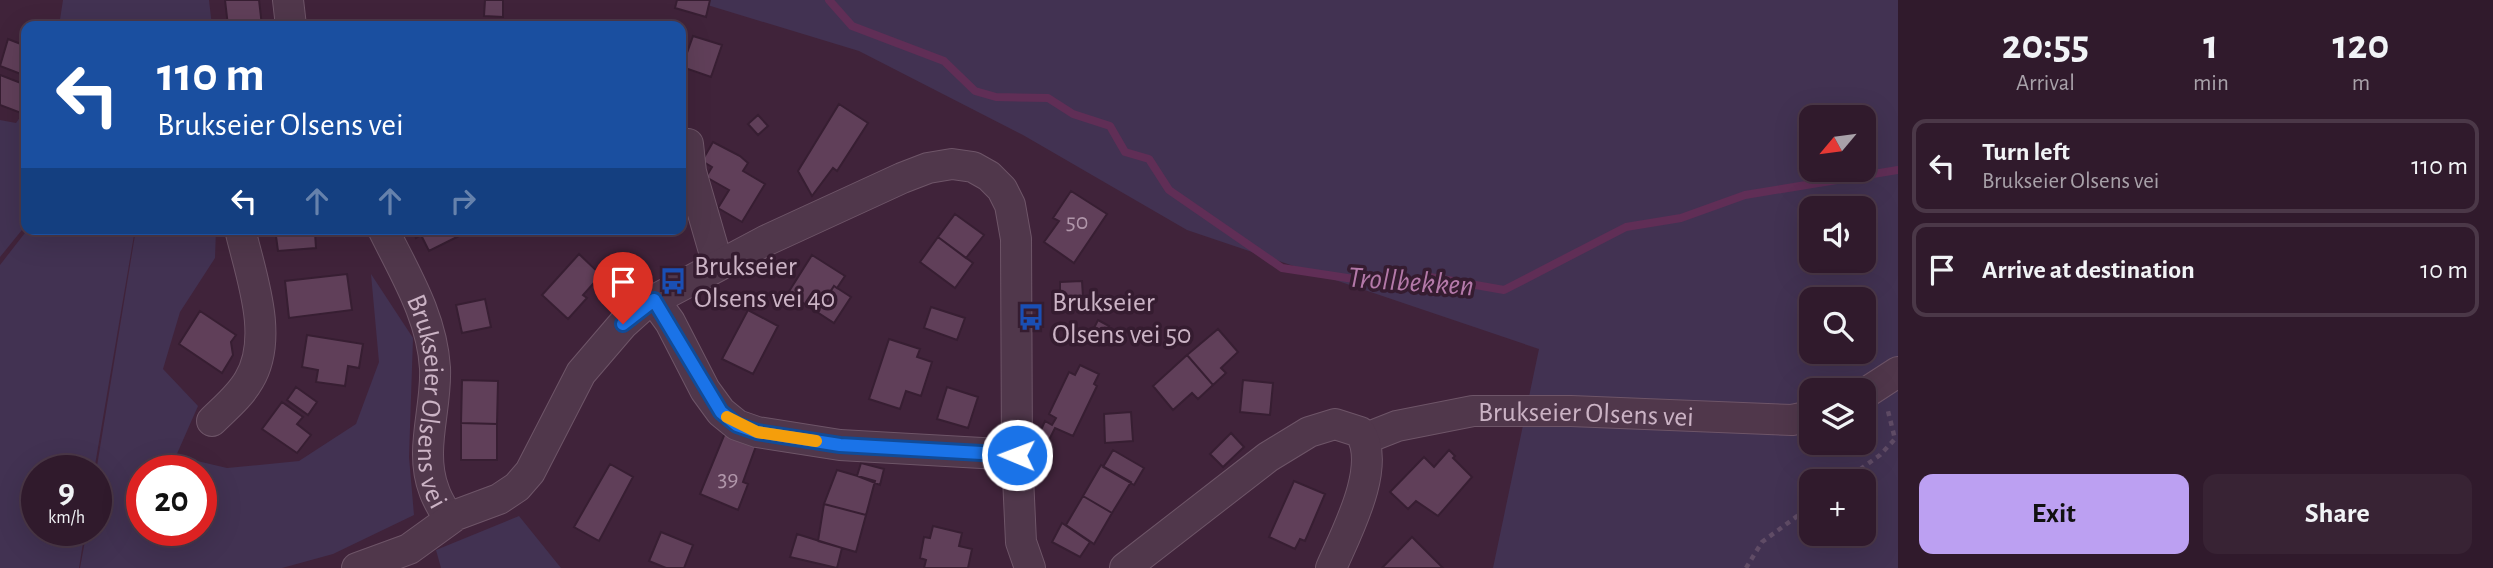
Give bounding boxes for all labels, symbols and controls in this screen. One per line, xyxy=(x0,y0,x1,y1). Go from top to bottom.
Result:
text: 20:55 xyxy=(2002,24,2089,66)
text: 1 xyxy=(2203,24,2218,66)
text: 120 xyxy=(2332,24,2389,66)
icon: left xyxy=(42,49,133,140)
text: 110 m xyxy=(157,51,265,100)
text: Arrival xyxy=(2016,72,2075,95)
text: min xyxy=(2193,72,2229,95)
text: m xyxy=(2352,72,2370,95)
north arrow xyxy=(1799,105,1876,182)
map controls xyxy=(1799,105,1876,546)
text: Brukseier Olsens vei xyxy=(157,109,404,141)
text: Turn left xyxy=(1982,139,2070,165)
icon: left xyxy=(1923,147,1961,185)
text: 110 m xyxy=(2411,153,2468,179)
text: Brukseier Olsens vei xyxy=(1982,170,2159,193)
icon: left xyxy=(225,182,263,220)
icon: ahead xyxy=(298,182,336,220)
icon: ahead xyxy=(371,182,409,220)
icon: right xyxy=(444,182,482,220)
button: sound xyxy=(1799,196,1876,273)
house number: 50 xyxy=(1066,210,1088,234)
icon: arrive xyxy=(1923,251,1961,289)
pin xyxy=(593,252,653,324)
place label: Brukseier Olsens vei 40 xyxy=(694,253,835,313)
text: Arrive at destination xyxy=(1982,257,2195,283)
text: 10 m xyxy=(2420,257,2468,283)
icon: arrive xyxy=(604,263,642,301)
water label: Trollbekken xyxy=(1347,263,1475,301)
bus stop icon: Brukseier Olsens vei 40 xyxy=(658,266,688,296)
button: search xyxy=(1799,287,1876,364)
place label: Brukseier Olsens vei 50 xyxy=(1052,289,1192,349)
street label: Brukseier Olsens vei xyxy=(401,291,452,514)
bus stop icon: Brukseier Olsens vei 50 xyxy=(1016,302,1046,332)
button: layers xyxy=(1799,378,1876,455)
street label: Brukseier Olsens vei xyxy=(1478,399,1695,432)
position arrow xyxy=(980,418,1054,492)
speed limit sign: 20 xyxy=(126,455,217,546)
house number: 39 xyxy=(717,467,739,491)
button: + xyxy=(1799,469,1876,546)
text: 9 xyxy=(58,474,75,509)
button: Exit xyxy=(1919,474,2189,554)
button: Share xyxy=(2203,474,2472,554)
text: km/h xyxy=(48,509,85,527)

